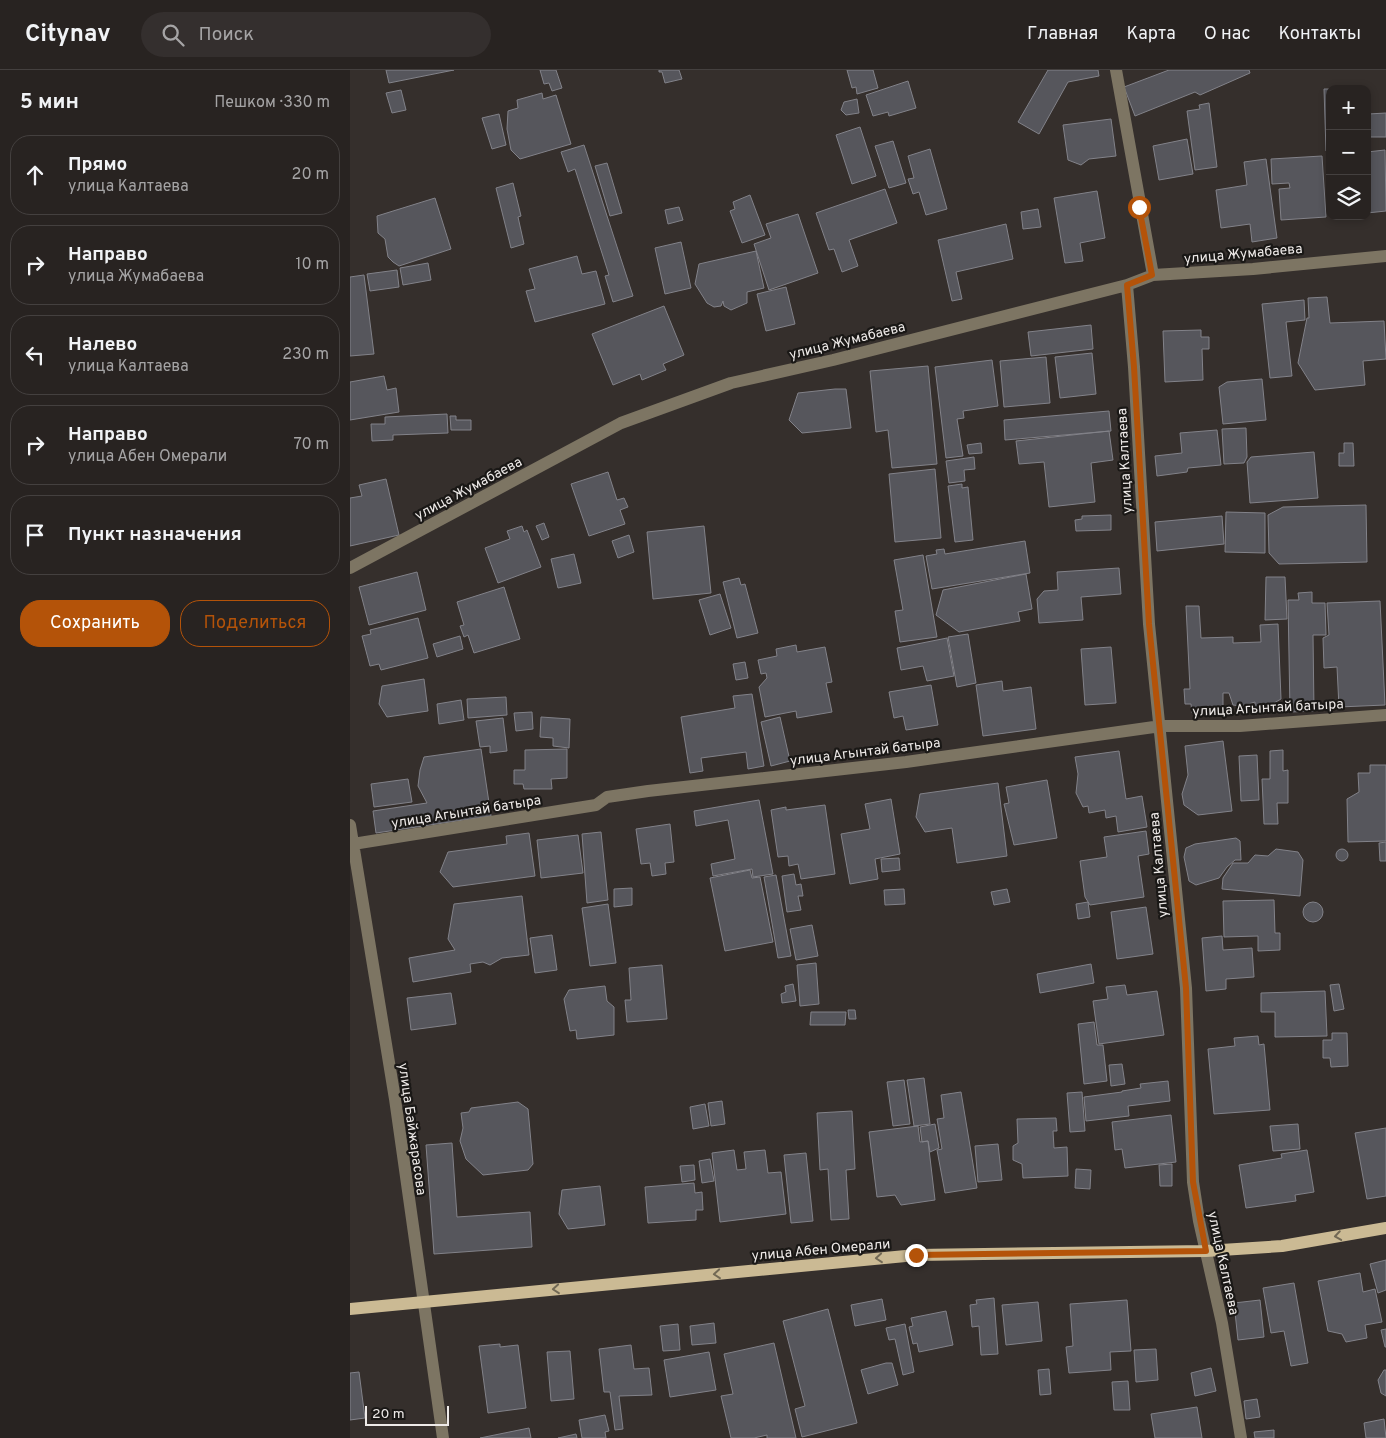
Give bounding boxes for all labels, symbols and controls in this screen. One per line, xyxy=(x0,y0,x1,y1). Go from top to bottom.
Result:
search box xyxy=(141,12,491,57)
text: Citynav xyxy=(25,20,111,50)
icon: search xyxy=(159,21,187,49)
text: Поиск xyxy=(199,23,254,47)
text: Главная xyxy=(1027,23,1098,46)
text: Карта xyxy=(1126,23,1176,46)
text: О нас xyxy=(1204,23,1250,46)
text: Контакты xyxy=(1278,23,1361,46)
map controls xyxy=(1326,85,1371,220)
button: + xyxy=(1326,85,1371,130)
text: 5 мин xyxy=(20,89,79,116)
text: Пешком · 330 m xyxy=(214,93,330,113)
button: − xyxy=(1326,130,1371,175)
text: Прямо xyxy=(68,153,127,177)
icon: ahead xyxy=(21,161,49,189)
text: 20 m xyxy=(292,165,329,185)
button: layers xyxy=(1326,175,1371,220)
text: улица Калтаева xyxy=(68,177,189,197)
route start xyxy=(1128,196,1151,219)
street label: улица Жумабаева xyxy=(1183,241,1303,268)
text: Направо xyxy=(68,243,148,267)
icon: right xyxy=(21,251,49,279)
text: 10 m xyxy=(295,255,329,275)
text: улица Жумабаева xyxy=(68,267,204,287)
street label: улица Жумабаева xyxy=(788,319,907,364)
text: Налево xyxy=(68,333,137,357)
icon: left xyxy=(21,341,49,369)
text: 230 m xyxy=(282,345,329,365)
text: улица Калтаева xyxy=(68,357,189,377)
street label: улица Калтаева xyxy=(1114,408,1137,514)
text: Направо xyxy=(68,423,148,447)
icon: right xyxy=(21,431,49,459)
text: 70 m xyxy=(294,435,329,455)
text: улица Абен Омерали xyxy=(68,447,227,467)
street label: улица Жумабаева xyxy=(412,454,525,525)
icon: arrive xyxy=(21,521,49,549)
text: Пункт назначения xyxy=(68,523,242,547)
button: Сохранить xyxy=(20,600,170,647)
button: Поделиться xyxy=(180,600,330,647)
street label: улица Агынтай батыра xyxy=(1192,696,1344,721)
street label: улица Агынтай батыра xyxy=(789,735,941,770)
street label: улица Агынтай батыра xyxy=(390,792,542,833)
street label: улица Калтаева xyxy=(1146,811,1173,918)
street label: улица Байжарасова xyxy=(394,1062,429,1197)
street label: улица Калтаева xyxy=(1203,1210,1242,1317)
one-way arrow xyxy=(1334,1231,1342,1241)
street label: улица Абен Омерали xyxy=(751,1236,891,1265)
route end xyxy=(905,1244,928,1267)
one-way arrow xyxy=(875,1252,883,1263)
one-way arrow xyxy=(713,1268,721,1279)
one-way arrow xyxy=(551,1283,559,1294)
scale bar xyxy=(365,1403,449,1426)
text: 20 m xyxy=(372,1406,405,1423)

